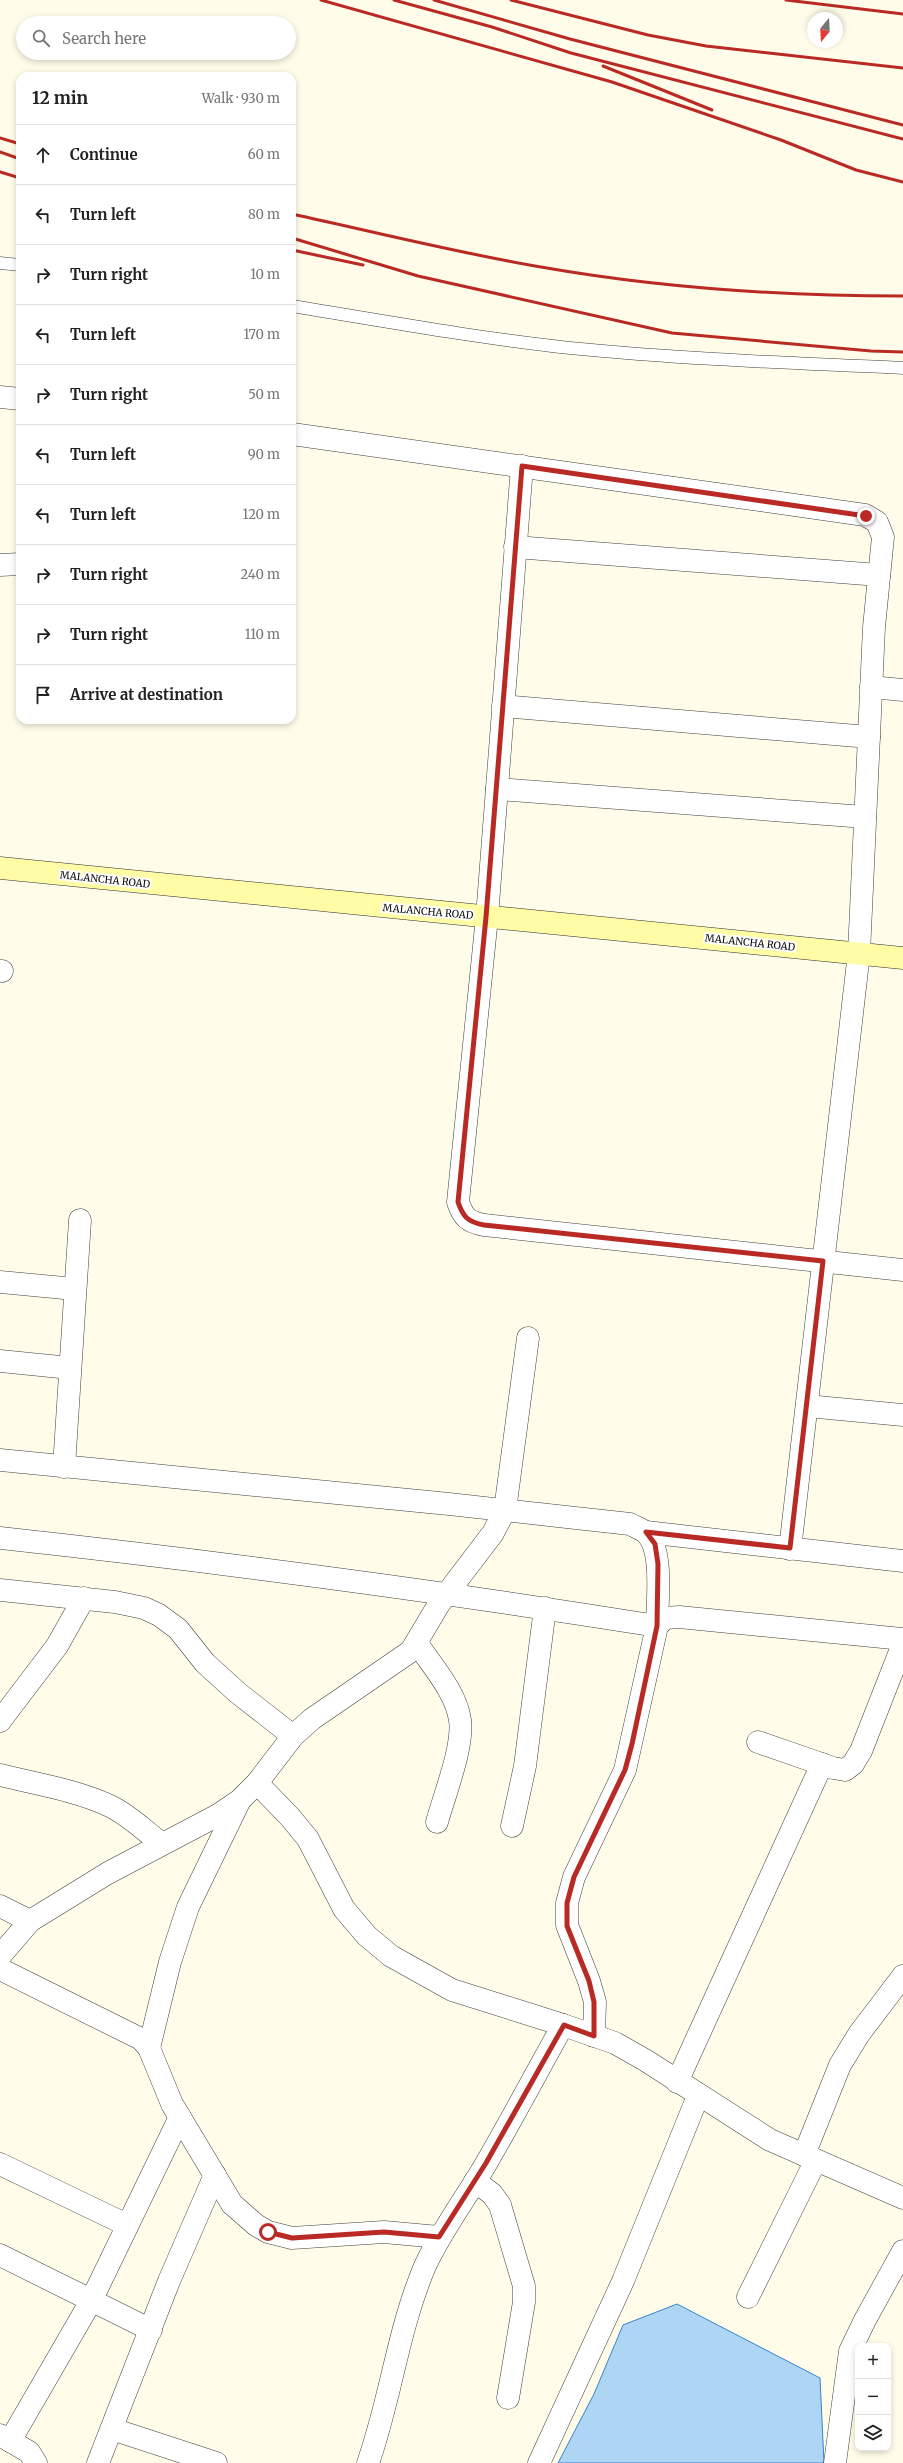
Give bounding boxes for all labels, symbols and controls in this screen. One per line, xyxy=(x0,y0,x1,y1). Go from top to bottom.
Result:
north arrow xyxy=(807,12,843,48)
search box xyxy=(16,16,296,60)
icon: search xyxy=(30,27,52,49)
text: Search here xyxy=(62,29,146,48)
text: 12 min xyxy=(32,87,88,109)
text: Walk · 930 m xyxy=(202,90,280,107)
icon: ahead xyxy=(32,144,54,166)
text: Continue xyxy=(70,145,138,164)
text: 60 m xyxy=(248,146,280,163)
icon: left xyxy=(32,204,54,226)
text: Turn left xyxy=(70,205,136,224)
text: 80 m xyxy=(248,206,280,223)
icon: right xyxy=(32,264,54,286)
text: Turn right xyxy=(70,265,148,284)
text: 10 m xyxy=(250,266,280,283)
icon: left xyxy=(32,324,54,346)
text: Turn left xyxy=(70,325,136,344)
text: 170 m xyxy=(243,326,280,343)
icon: right xyxy=(32,384,54,406)
text: Turn right xyxy=(70,385,148,404)
text: 50 m xyxy=(248,386,280,403)
icon: left xyxy=(32,444,54,466)
text: Turn left xyxy=(70,445,136,464)
text: 90 m xyxy=(248,446,280,463)
icon: left xyxy=(32,504,54,526)
text: Turn left xyxy=(70,505,136,524)
text: 120 m xyxy=(242,506,280,523)
route end xyxy=(857,507,875,525)
icon: right xyxy=(32,564,54,586)
text: Turn right xyxy=(70,565,148,584)
text: 240 m xyxy=(240,566,280,583)
icon: right xyxy=(32,624,54,646)
text: Turn right xyxy=(70,625,148,644)
text: 110 m xyxy=(245,626,280,643)
icon: arrive xyxy=(32,684,54,706)
text: Arrive at destination xyxy=(70,685,223,704)
street label: MALANCHA ROAD xyxy=(59,868,151,891)
street label: MALANCHA ROAD xyxy=(382,901,474,922)
street label: MALANCHA ROAD xyxy=(704,931,796,954)
route start xyxy=(259,2223,277,2241)
map controls xyxy=(855,2343,891,2451)
button: + xyxy=(855,2343,891,2379)
button: − xyxy=(855,2379,891,2415)
button: layers xyxy=(855,2415,891,2451)

